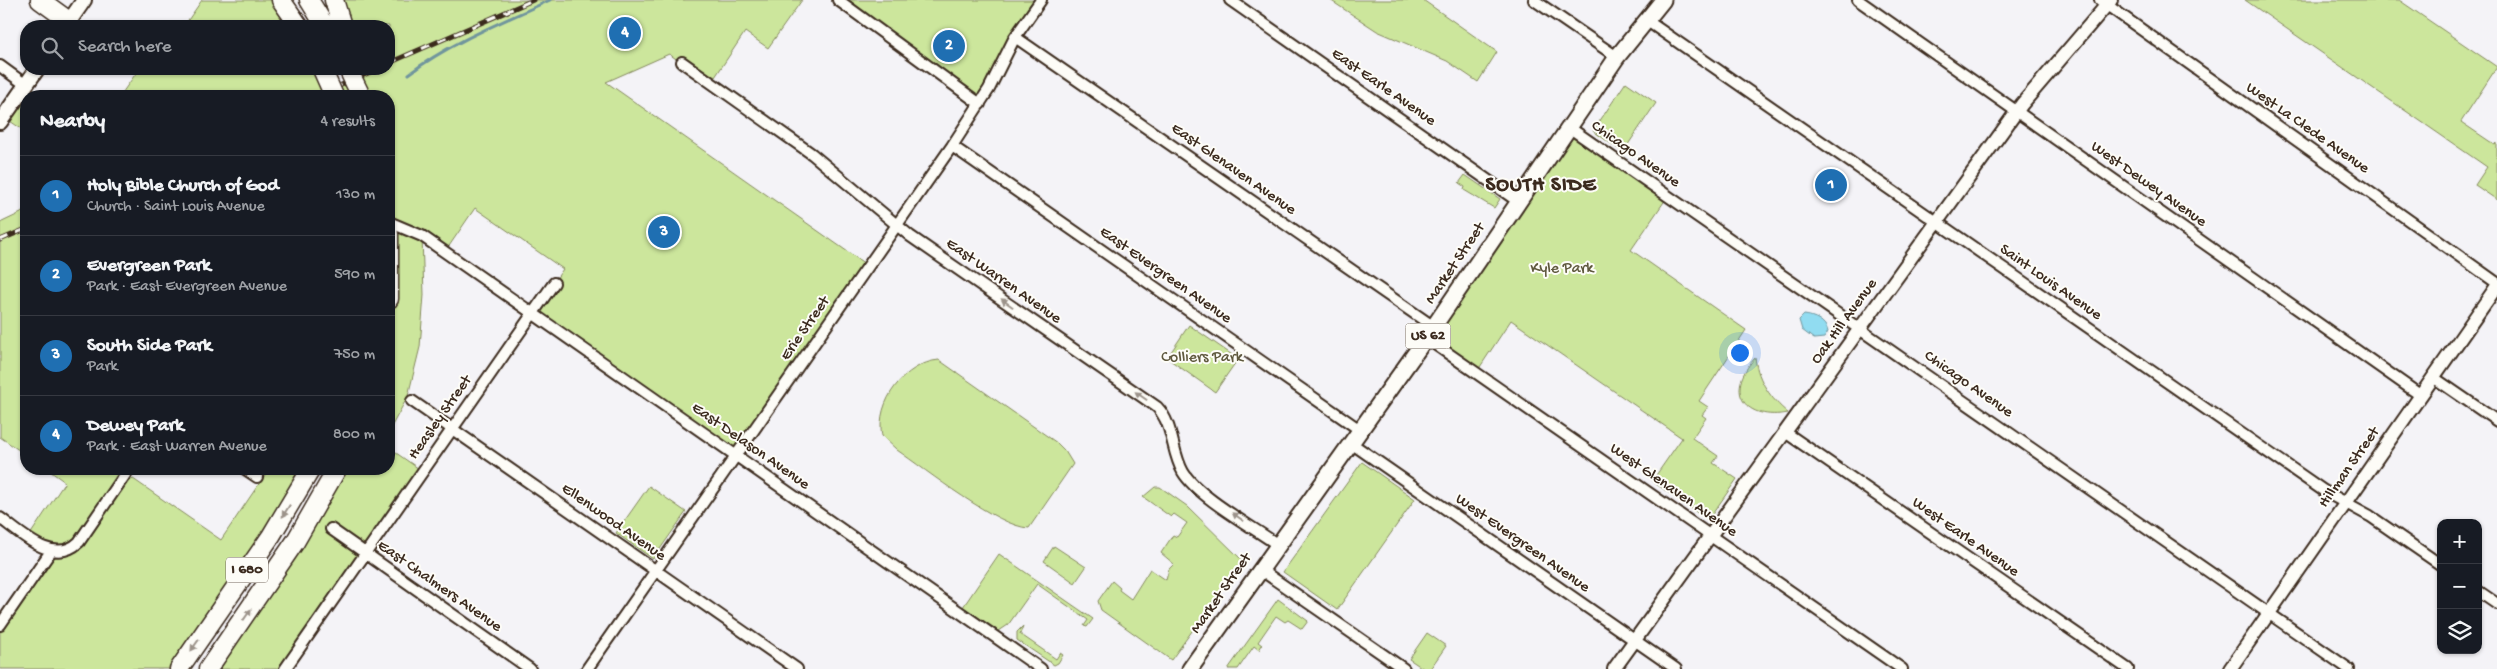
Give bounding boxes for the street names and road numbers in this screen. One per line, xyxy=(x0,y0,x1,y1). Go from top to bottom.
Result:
street label: East Earle Avenue xyxy=(1327,45,1440,132)
street label: West La Clede Avenue xyxy=(2242,79,2373,179)
street label: Chicago Avenue xyxy=(1587,117,1684,193)
street label: East Glenaven Avenue xyxy=(1167,120,1300,221)
street label: West Dewey Avenue xyxy=(2086,138,2210,233)
street label: Market Street xyxy=(1422,218,1491,308)
street label: East Evergreen Avenue xyxy=(1095,223,1235,329)
street label: East Warren Avenue xyxy=(942,235,1065,329)
street label: Saint Louis Avenue xyxy=(1995,241,2105,326)
street label: Oak Hill Avenue xyxy=(1808,275,1883,368)
street label: Erie Street xyxy=(777,292,836,365)
road number: US 62 xyxy=(1406,324,1450,348)
street label: Chicago Avenue xyxy=(1920,347,2017,423)
street label: Heasley Street xyxy=(405,371,478,464)
street label: East Delason Avenue xyxy=(687,399,813,495)
street label: Hillman Street xyxy=(2315,423,2386,512)
street label: West Glenaven Avenue xyxy=(1606,440,1741,543)
street label: Ellenwood Avenue xyxy=(557,480,669,567)
street label: West Evergreen Avenue xyxy=(1451,490,1594,598)
street label: West Earle Avenue xyxy=(1908,494,2023,582)
street label: East Chalmers Avenue xyxy=(373,537,506,638)
street label: Market Street xyxy=(1187,549,1258,638)
road number: I 680 xyxy=(226,558,268,582)

